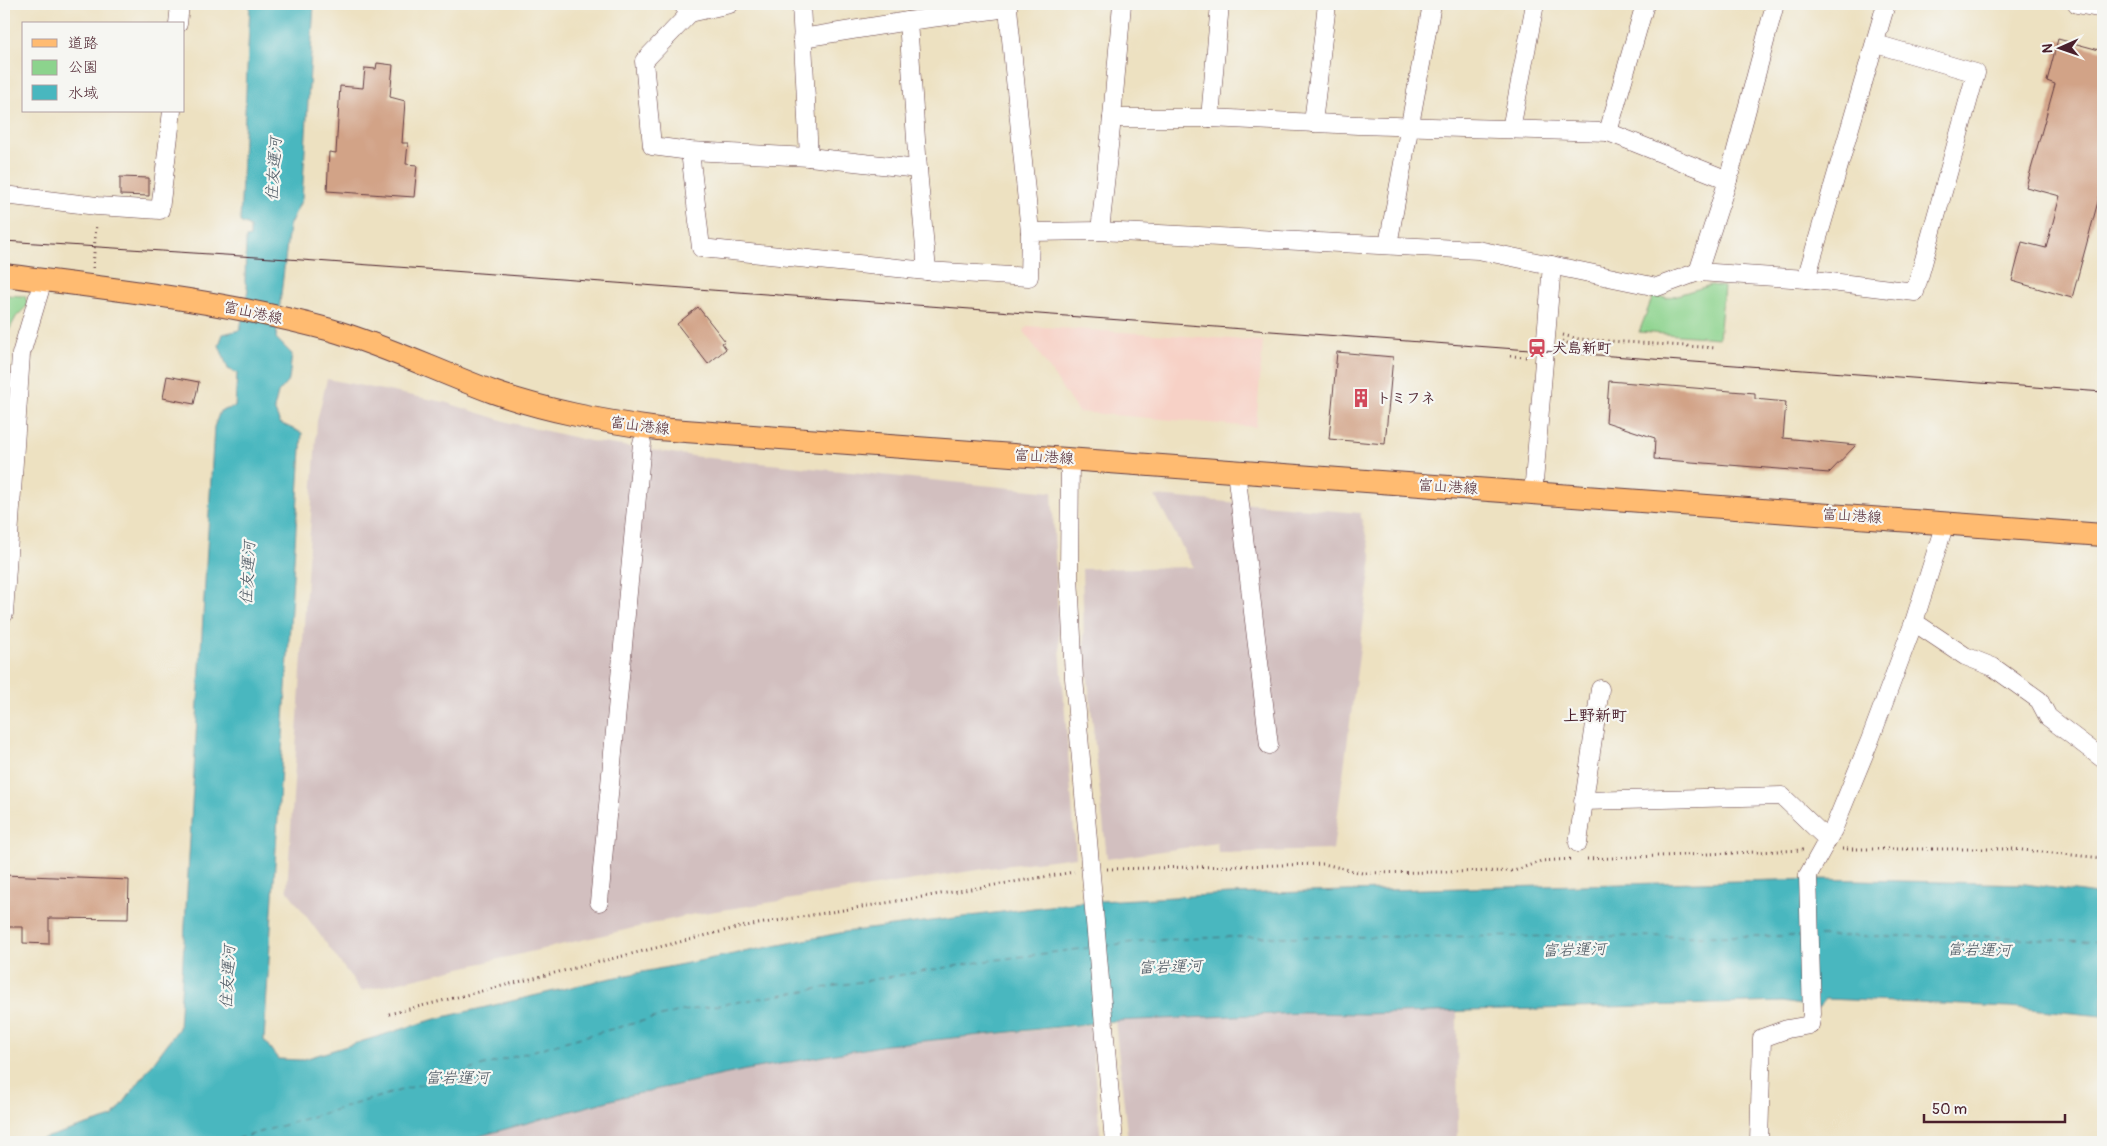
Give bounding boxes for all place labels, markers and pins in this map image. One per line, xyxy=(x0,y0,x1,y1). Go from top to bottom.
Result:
station icon: 犬島新町 xyxy=(1526,337,1548,359)
place label: 犬島新町 xyxy=(1552,339,1612,358)
building icon: トミフネ xyxy=(1350,387,1372,409)
place label: トミフネ xyxy=(1376,389,1436,408)

